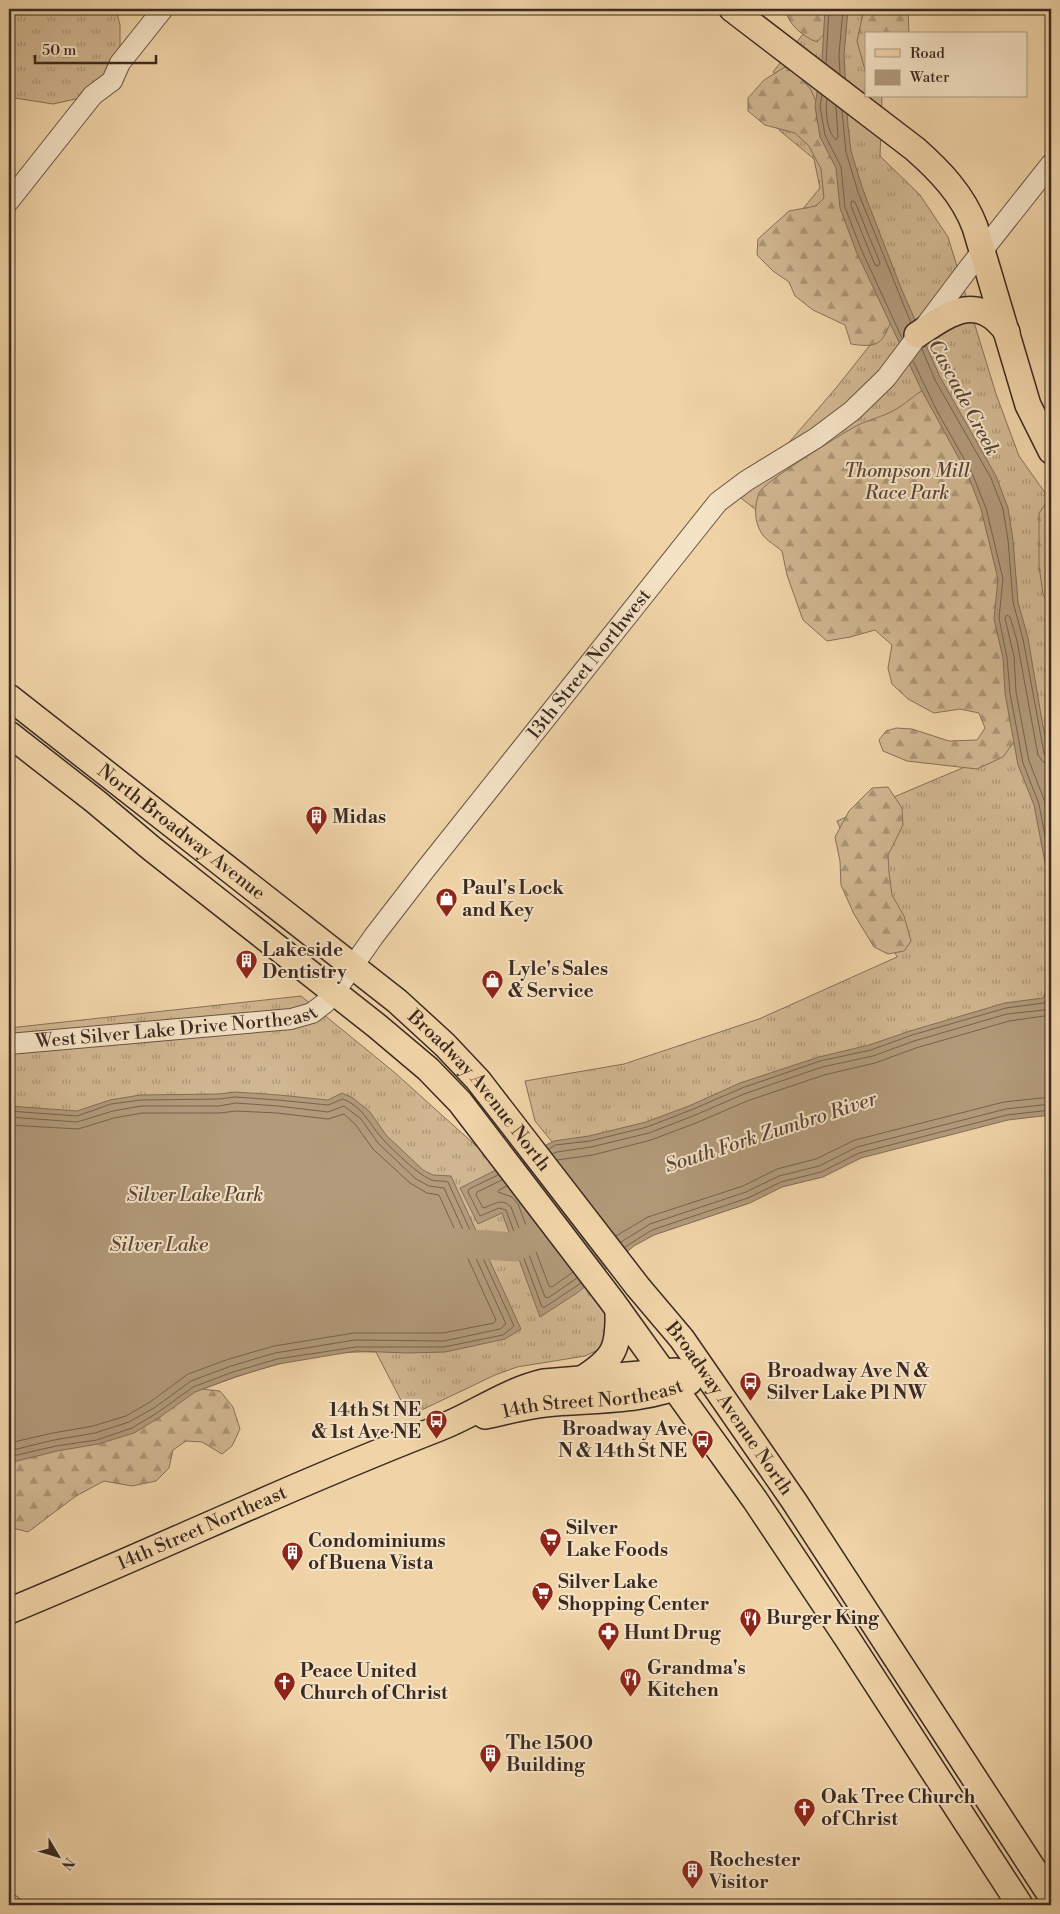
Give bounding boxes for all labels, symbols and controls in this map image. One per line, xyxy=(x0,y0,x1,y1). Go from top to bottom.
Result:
scale bar xyxy=(35,32,156,64)
legend xyxy=(865,32,1028,98)
text: 50 m xyxy=(42,41,76,60)
text: Road xyxy=(910,44,945,63)
text: Water xyxy=(909,68,950,87)
water label: Cascade Creek xyxy=(922,335,1004,461)
park label: Thompson Mill Race Park xyxy=(844,459,970,505)
street label: 13th Street Northwest xyxy=(522,584,656,744)
street label: North Broadway Avenue xyxy=(93,759,270,905)
building icon: Midas xyxy=(304,805,328,836)
place label: Midas xyxy=(332,805,386,829)
place label: Paul's Lock and Key xyxy=(462,876,564,922)
shop icon: Paul's Lock and Key xyxy=(434,887,458,918)
place label: Lakeside Dentistry xyxy=(262,938,347,984)
building icon: Lakeside Dentistry xyxy=(234,949,258,980)
place label: Lyle's Sales & Service xyxy=(508,957,608,1003)
shop icon: Lyle's Sales & Service xyxy=(480,968,504,999)
street label: West Silver Lake Drive Northeast xyxy=(34,1001,323,1054)
street label: Broadway Avenue North xyxy=(402,1004,556,1176)
water label: South Fork Zumbro River xyxy=(662,1087,881,1179)
park label: Silver Lake Park xyxy=(127,1183,263,1207)
water label: Silver Lake xyxy=(110,1233,209,1258)
street label: Broadway Avenue North xyxy=(660,1316,799,1500)
place label: Broadway Ave N & Silver Lake Pl NW xyxy=(767,1359,929,1405)
bus stop icon: Broadway Ave N & Silver Lake Pl NW xyxy=(739,1370,763,1401)
street label: 14th Street Northeast xyxy=(500,1374,687,1424)
place label: 14th St NE & 1st Ave NE xyxy=(311,1398,421,1444)
bus stop icon: 14th St NE & 1st Ave NE xyxy=(425,1409,449,1440)
place label: Broadway Ave N & 14th St NE xyxy=(558,1417,687,1463)
bus stop icon: Broadway Ave N & 14th St NE xyxy=(691,1428,715,1459)
street label: 14th Street Northeast xyxy=(113,1480,291,1576)
place label: Silver Lake Foods xyxy=(566,1516,668,1562)
supermarket icon: Silver Lake Foods xyxy=(538,1527,562,1558)
place label: Condominiums of Buena Vista xyxy=(308,1529,446,1575)
building icon: Condominiums of Buena Vista xyxy=(280,1540,304,1571)
place label: Silver Lake Shopping Center xyxy=(558,1570,710,1616)
supermarket icon: Silver Lake Shopping Center xyxy=(530,1581,554,1612)
restaurant icon: Burger King xyxy=(738,1606,762,1637)
place label: Burger King xyxy=(766,1606,880,1630)
pharmacy icon: Hunt Drug xyxy=(596,1621,620,1652)
place label: Hunt Drug xyxy=(624,1621,722,1645)
place label: Grandma's Kitchen xyxy=(647,1656,746,1702)
place label: Peace United Church of Christ xyxy=(300,1659,448,1705)
restaurant icon: Grandma's Kitchen xyxy=(619,1667,643,1698)
church icon: Peace United Church of Christ xyxy=(272,1670,296,1701)
place label: The 1500 Building xyxy=(506,1731,593,1777)
building icon: The 1500 Building xyxy=(478,1742,502,1773)
place label: Oak Tree Church of Christ xyxy=(821,1785,976,1831)
church icon: Oak Tree Church of Christ xyxy=(793,1796,817,1827)
north arrow xyxy=(32,1832,82,1882)
place label: Rochester Visitor xyxy=(708,1848,801,1894)
text: N xyxy=(57,1853,78,1873)
building icon: Rochester Visitor xyxy=(681,1859,705,1890)

